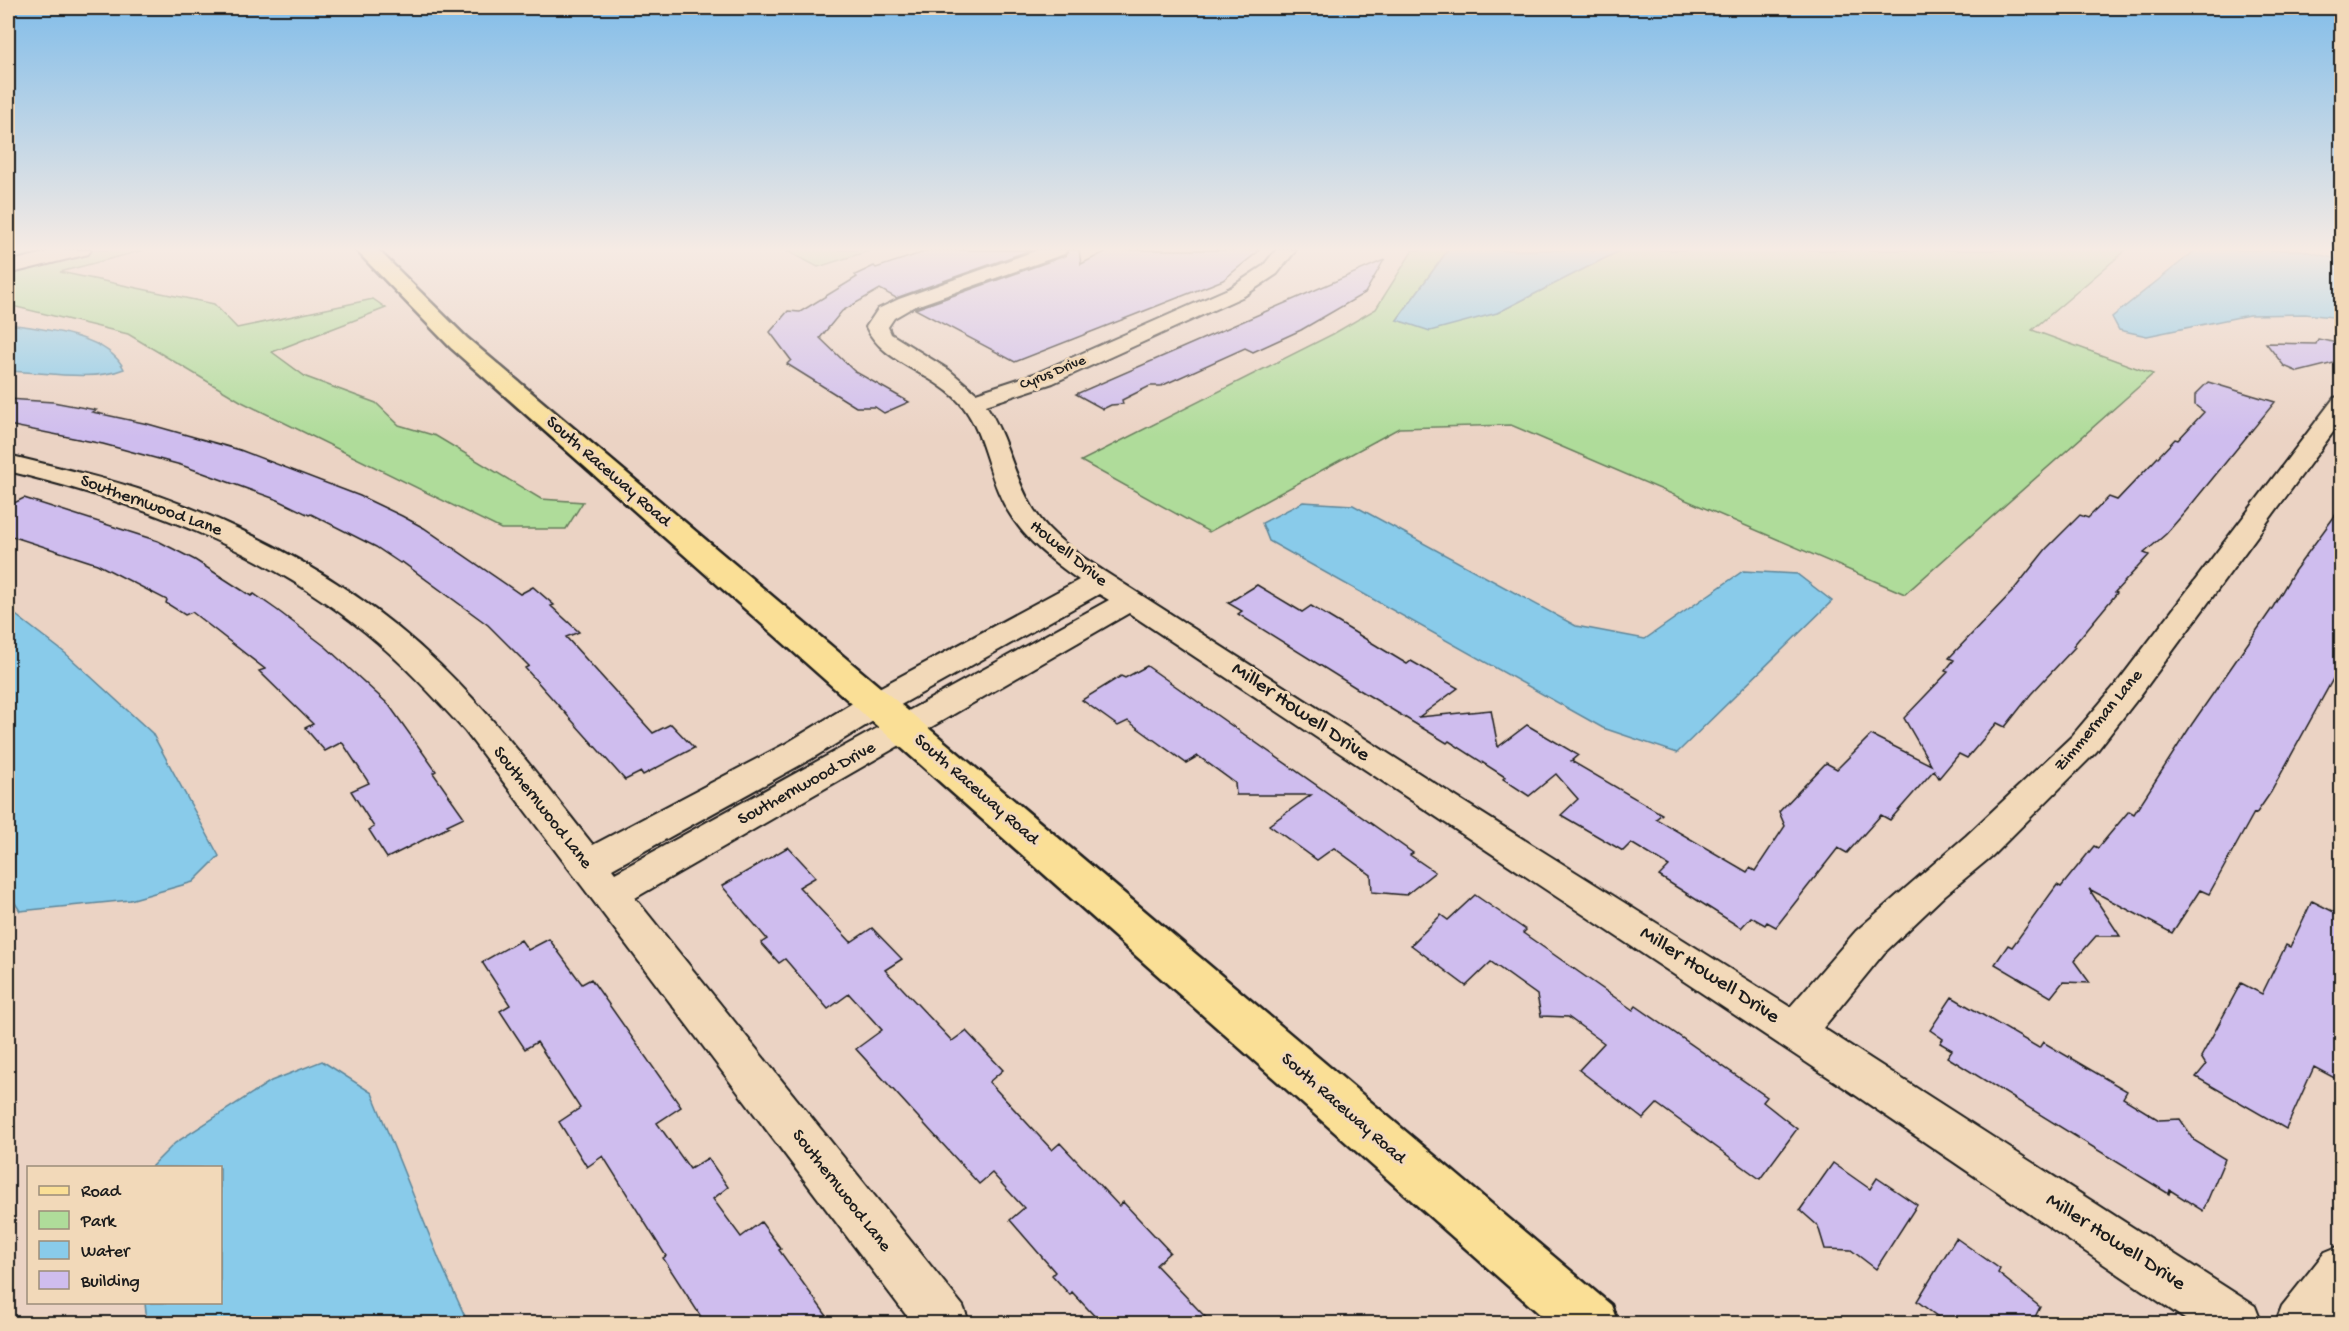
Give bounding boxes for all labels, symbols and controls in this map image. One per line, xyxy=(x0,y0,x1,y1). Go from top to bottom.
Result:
street label: Cyrus Drive xyxy=(1017,352,1089,394)
street label: South Raceway Road xyxy=(541,412,676,533)
street label: Southernwood Lane xyxy=(77,471,225,542)
street label: Howell Drive xyxy=(1025,516,1112,592)
street label: Miller Howell Drive xyxy=(1226,657,1375,769)
street label: Zimmerman Lane xyxy=(2050,665,2148,776)
street label: South Raceway Road xyxy=(909,730,1044,851)
street label: Southernwood Drive xyxy=(735,737,880,831)
street label: Southernwood Lane xyxy=(488,743,597,874)
street label: Miller Howell Drive xyxy=(1634,922,1785,1031)
street label: South Raceway Road xyxy=(1276,1049,1411,1170)
street label: Southernwood Lane xyxy=(787,1126,896,1257)
legend xyxy=(27,1166,222,1304)
text: Road xyxy=(81,1182,122,1203)
street label: Miller Howell Drive xyxy=(2040,1189,2191,1298)
text: Park xyxy=(80,1212,117,1233)
text: Water xyxy=(81,1242,131,1263)
text: Building xyxy=(80,1272,140,1293)

